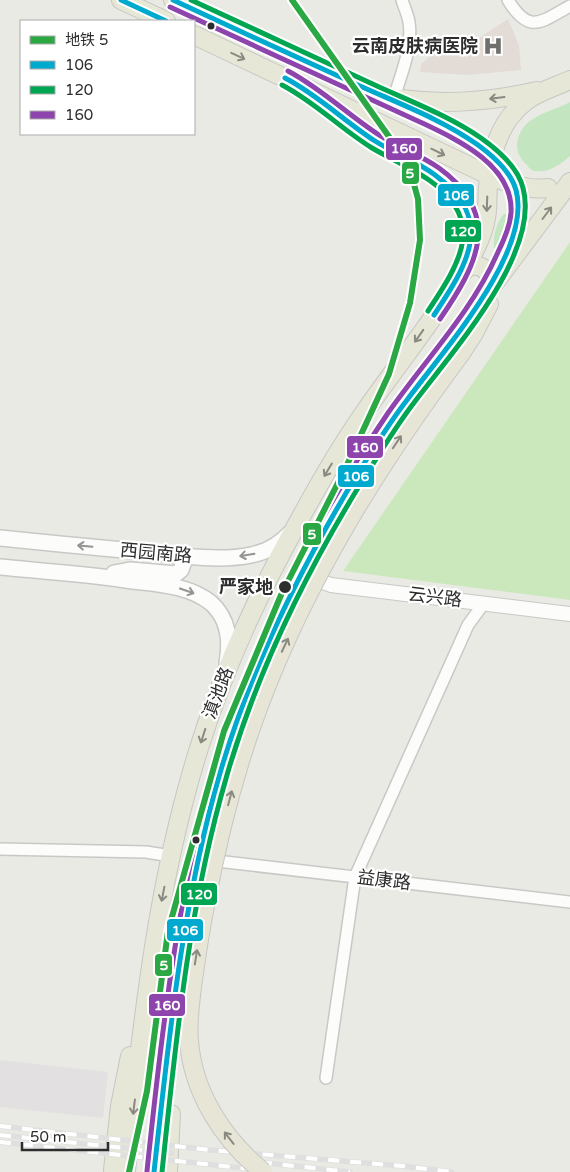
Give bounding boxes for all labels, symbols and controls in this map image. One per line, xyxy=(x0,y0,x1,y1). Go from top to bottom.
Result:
legend xyxy=(20,20,195,135)
unlabelled marker xyxy=(206,21,216,31)
text: 地铁 5 xyxy=(65,31,108,49)
place label: 云南皮肤病医院 xyxy=(352,35,478,57)
hospital icon: 云南皮肤病医院 xyxy=(482,35,504,57)
one-way arrow xyxy=(230,51,245,61)
text: 106 xyxy=(65,56,93,74)
text: 120 xyxy=(65,81,93,99)
one-way arrow xyxy=(489,93,505,103)
text: 160 xyxy=(65,106,93,124)
line badge: 160 xyxy=(385,137,423,161)
text: 160 xyxy=(391,140,417,157)
one-way arrow xyxy=(430,148,445,157)
line badge: 5 xyxy=(401,161,420,185)
text: 5 xyxy=(406,165,415,182)
line badge: 106 xyxy=(437,183,475,207)
text: 106 xyxy=(443,187,469,204)
one-way arrow xyxy=(483,196,492,212)
one-way arrow xyxy=(542,206,552,220)
line badge: 120 xyxy=(444,219,482,243)
text: 120 xyxy=(450,223,476,240)
one-way arrow xyxy=(414,329,424,343)
line badge: 160 xyxy=(346,435,384,459)
one-way arrow xyxy=(392,435,402,449)
text: 160 xyxy=(352,439,378,456)
one-way arrow xyxy=(322,463,332,477)
line badge: 106 xyxy=(337,464,375,488)
text: 106 xyxy=(343,468,369,485)
line badge: 5 xyxy=(302,522,322,546)
text: 5 xyxy=(308,526,317,543)
street label: 西园南路 xyxy=(119,539,193,567)
one-way arrow xyxy=(77,542,93,551)
one-way arrow xyxy=(239,551,255,561)
place label: 严家地 xyxy=(219,576,273,598)
marker: 严家地 xyxy=(277,579,293,595)
street label: 云兴路 xyxy=(407,583,463,611)
one-way arrow xyxy=(179,587,194,596)
one-way arrow xyxy=(281,638,290,653)
street label: 滇池路 xyxy=(198,664,238,722)
one-way arrow xyxy=(197,728,207,744)
one-way arrow xyxy=(225,790,235,806)
unlabelled marker xyxy=(191,835,201,845)
street label: 益康路 xyxy=(356,866,412,894)
line badge: 120 xyxy=(180,882,218,906)
one-way arrow xyxy=(158,886,167,902)
text: 120 xyxy=(186,886,212,903)
line badge: 106 xyxy=(166,918,204,942)
text: 106 xyxy=(172,922,198,939)
one-way arrow xyxy=(192,949,202,965)
line badge: 5 xyxy=(154,953,173,977)
text: 5 xyxy=(160,957,169,974)
line badge: 160 xyxy=(148,993,186,1017)
text: 160 xyxy=(154,997,180,1014)
one-way arrow xyxy=(129,1099,139,1115)
scale bar xyxy=(22,1120,109,1152)
text: 50 m xyxy=(30,1128,67,1146)
one-way arrow xyxy=(223,1131,234,1144)

